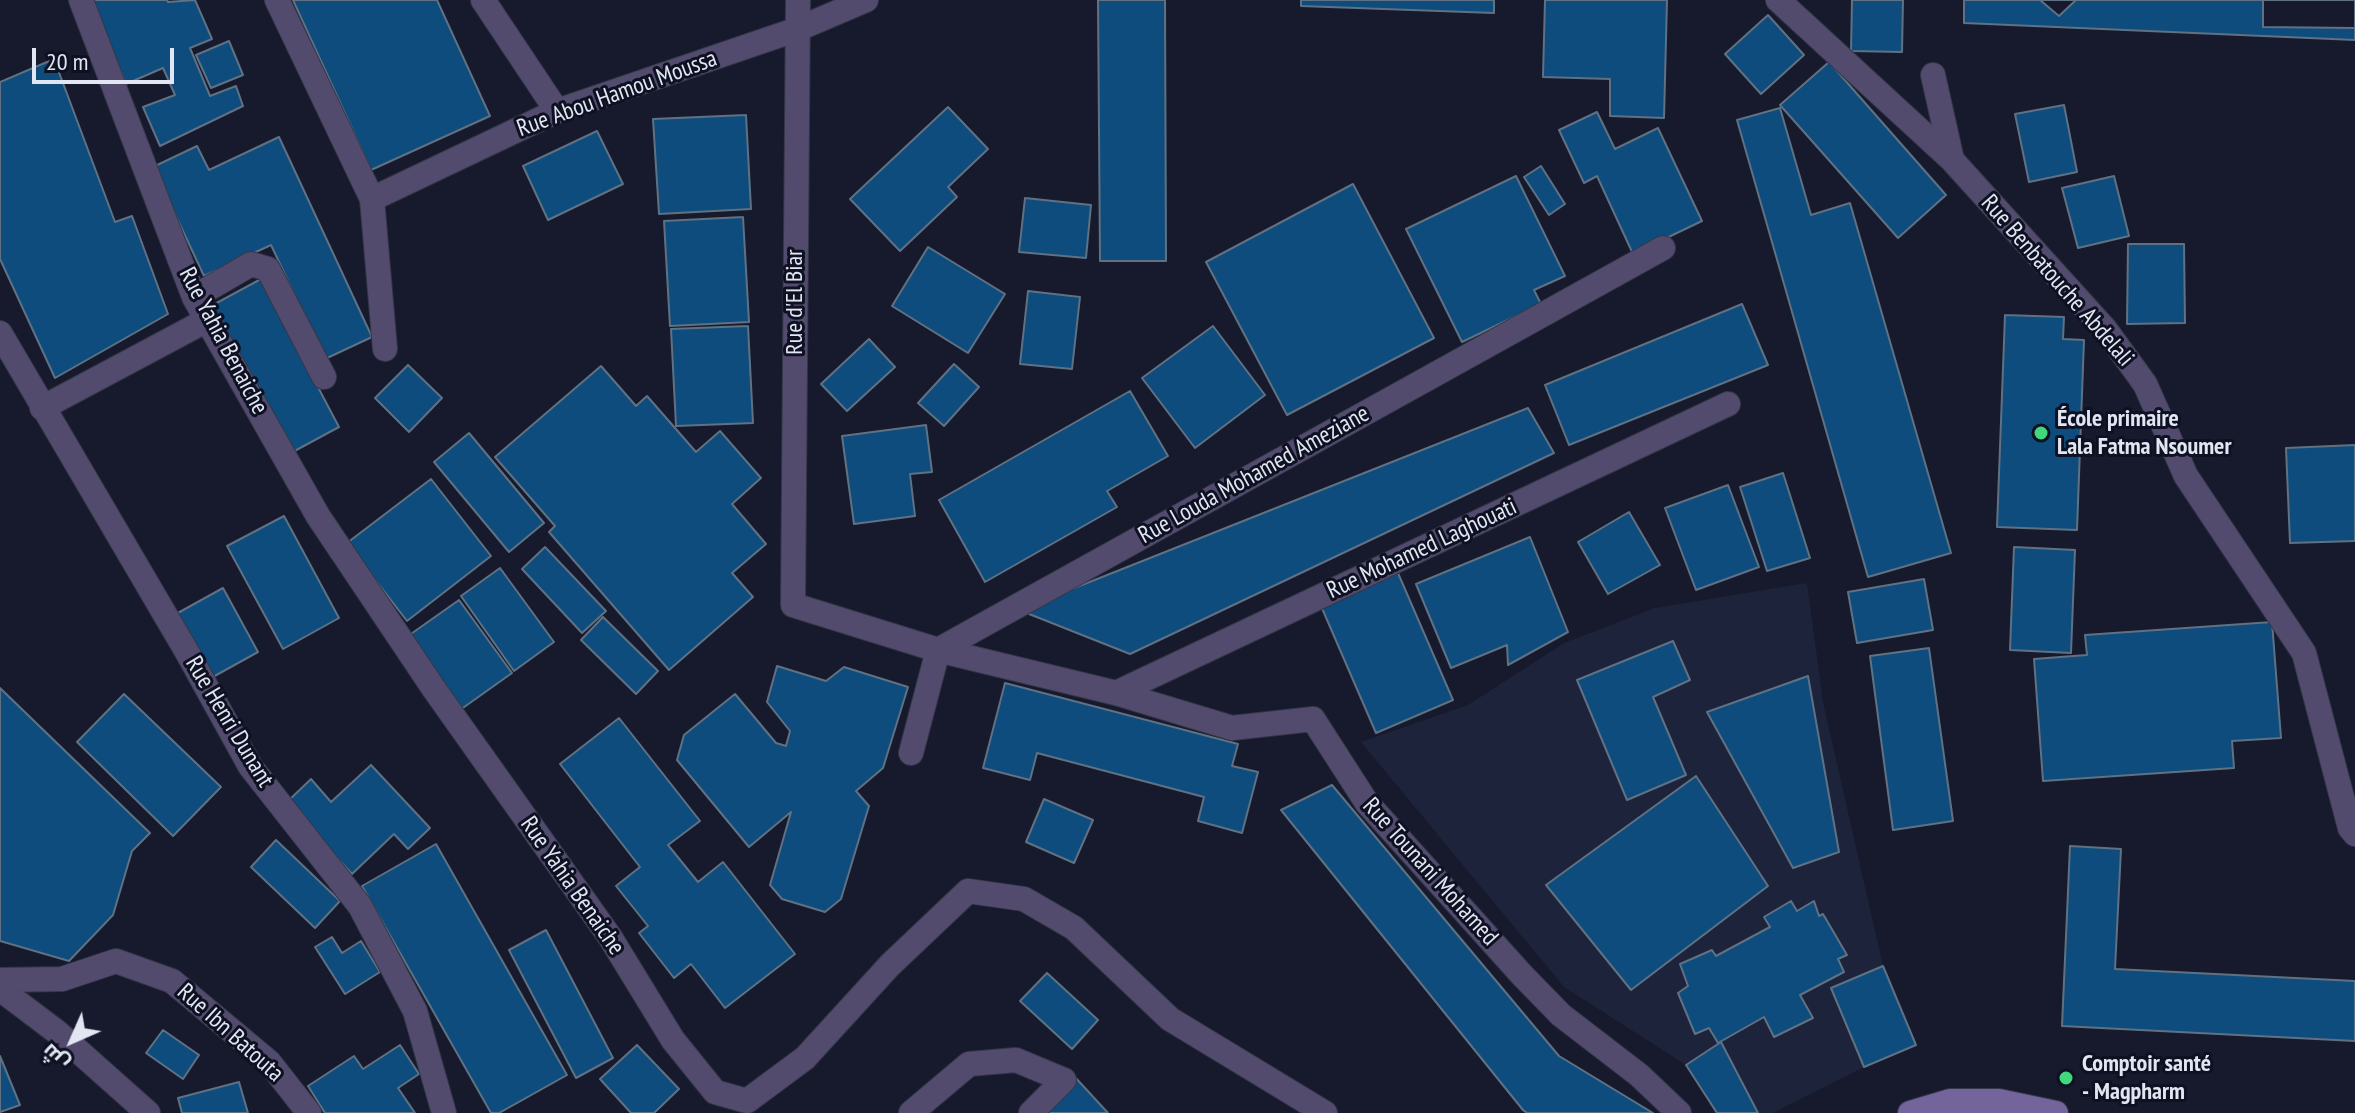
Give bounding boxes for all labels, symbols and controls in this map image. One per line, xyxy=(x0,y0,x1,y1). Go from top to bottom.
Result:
scale bar xyxy=(36,32,178,82)
street label: Rue Abou Hamou Moussa xyxy=(513,44,721,144)
text: 20 m xyxy=(46,46,88,77)
street label: Rue Benbatouche Abdelali xyxy=(1975,189,2139,373)
street label: Rue d'El Biar xyxy=(781,249,809,355)
street label: Rue Yahia Benaiche xyxy=(172,263,274,419)
street label: Rue Louda Mohamed Ameziane xyxy=(1134,400,1374,550)
place label: École primaire Lala Fatma Nsoumer xyxy=(2057,405,2231,461)
marker: École primaire Lala Fatma Nsoumer xyxy=(2032,424,2050,442)
street label: Rue Mohamed Laghouati xyxy=(1323,492,1521,606)
street label: Rue Henri Dunant xyxy=(179,651,279,793)
street label: Rue Tounani Mohamed xyxy=(1356,792,1504,952)
street label: Rue Yahia Benaiche xyxy=(514,811,630,961)
street label: Rue Ibn Batouta xyxy=(171,978,289,1088)
north arrow xyxy=(32,1001,112,1081)
text: ش xyxy=(35,1038,75,1078)
place label: Comptoir santé - Magpharm xyxy=(2082,1050,2211,1106)
marker: Comptoir santé - Magpharm xyxy=(2057,1069,2075,1087)

